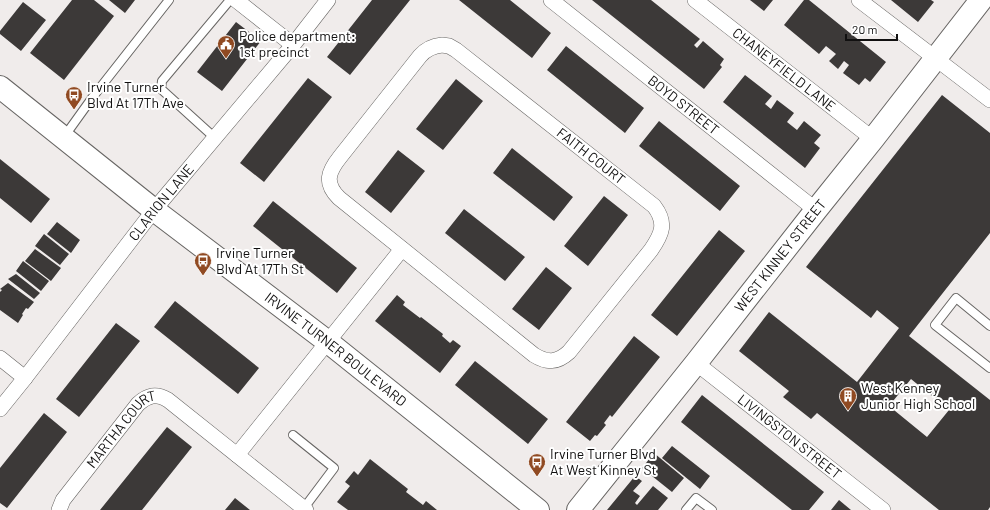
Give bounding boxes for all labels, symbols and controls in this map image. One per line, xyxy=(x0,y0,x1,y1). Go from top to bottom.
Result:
scale bar xyxy=(846,16,897,42)
text: 20 m xyxy=(852,22,878,36)
street label: CHANEYFIELD LANE xyxy=(729,24,839,115)
place label: Police department: 1st precinct xyxy=(239,27,356,60)
public building icon: Police department: 1st precinct xyxy=(216,34,236,59)
street label: BOYD STREET xyxy=(645,71,723,138)
place label: Irvine Turner Blvd At 17Th Ave xyxy=(87,78,184,111)
bus stop icon: Irvine Turner Blvd At 17Th Ave xyxy=(64,85,84,110)
street label: FAITH COURT xyxy=(554,124,629,188)
street label: CLARION LANE xyxy=(125,160,197,244)
street label: WEST KINNEY STREET xyxy=(730,195,829,315)
place label: Irvine Turner Blvd At 17Th St xyxy=(216,244,304,277)
bus stop icon: Irvine Turner Blvd At 17Th St xyxy=(193,251,213,276)
street label: IRVINE TURNER BOULEVARD xyxy=(262,288,410,410)
place label: West Kenney Junior High School xyxy=(861,379,975,412)
building icon: West Kenney Junior High School xyxy=(838,386,858,411)
street label: MARTHA COURT xyxy=(82,387,157,471)
street label: LIVINGSTON STREET xyxy=(735,390,845,482)
place label: Irvine Turner Blvd At West Kinney St xyxy=(550,445,657,478)
bus stop icon: Irvine Turner Blvd At West Kinney St xyxy=(527,452,547,477)

